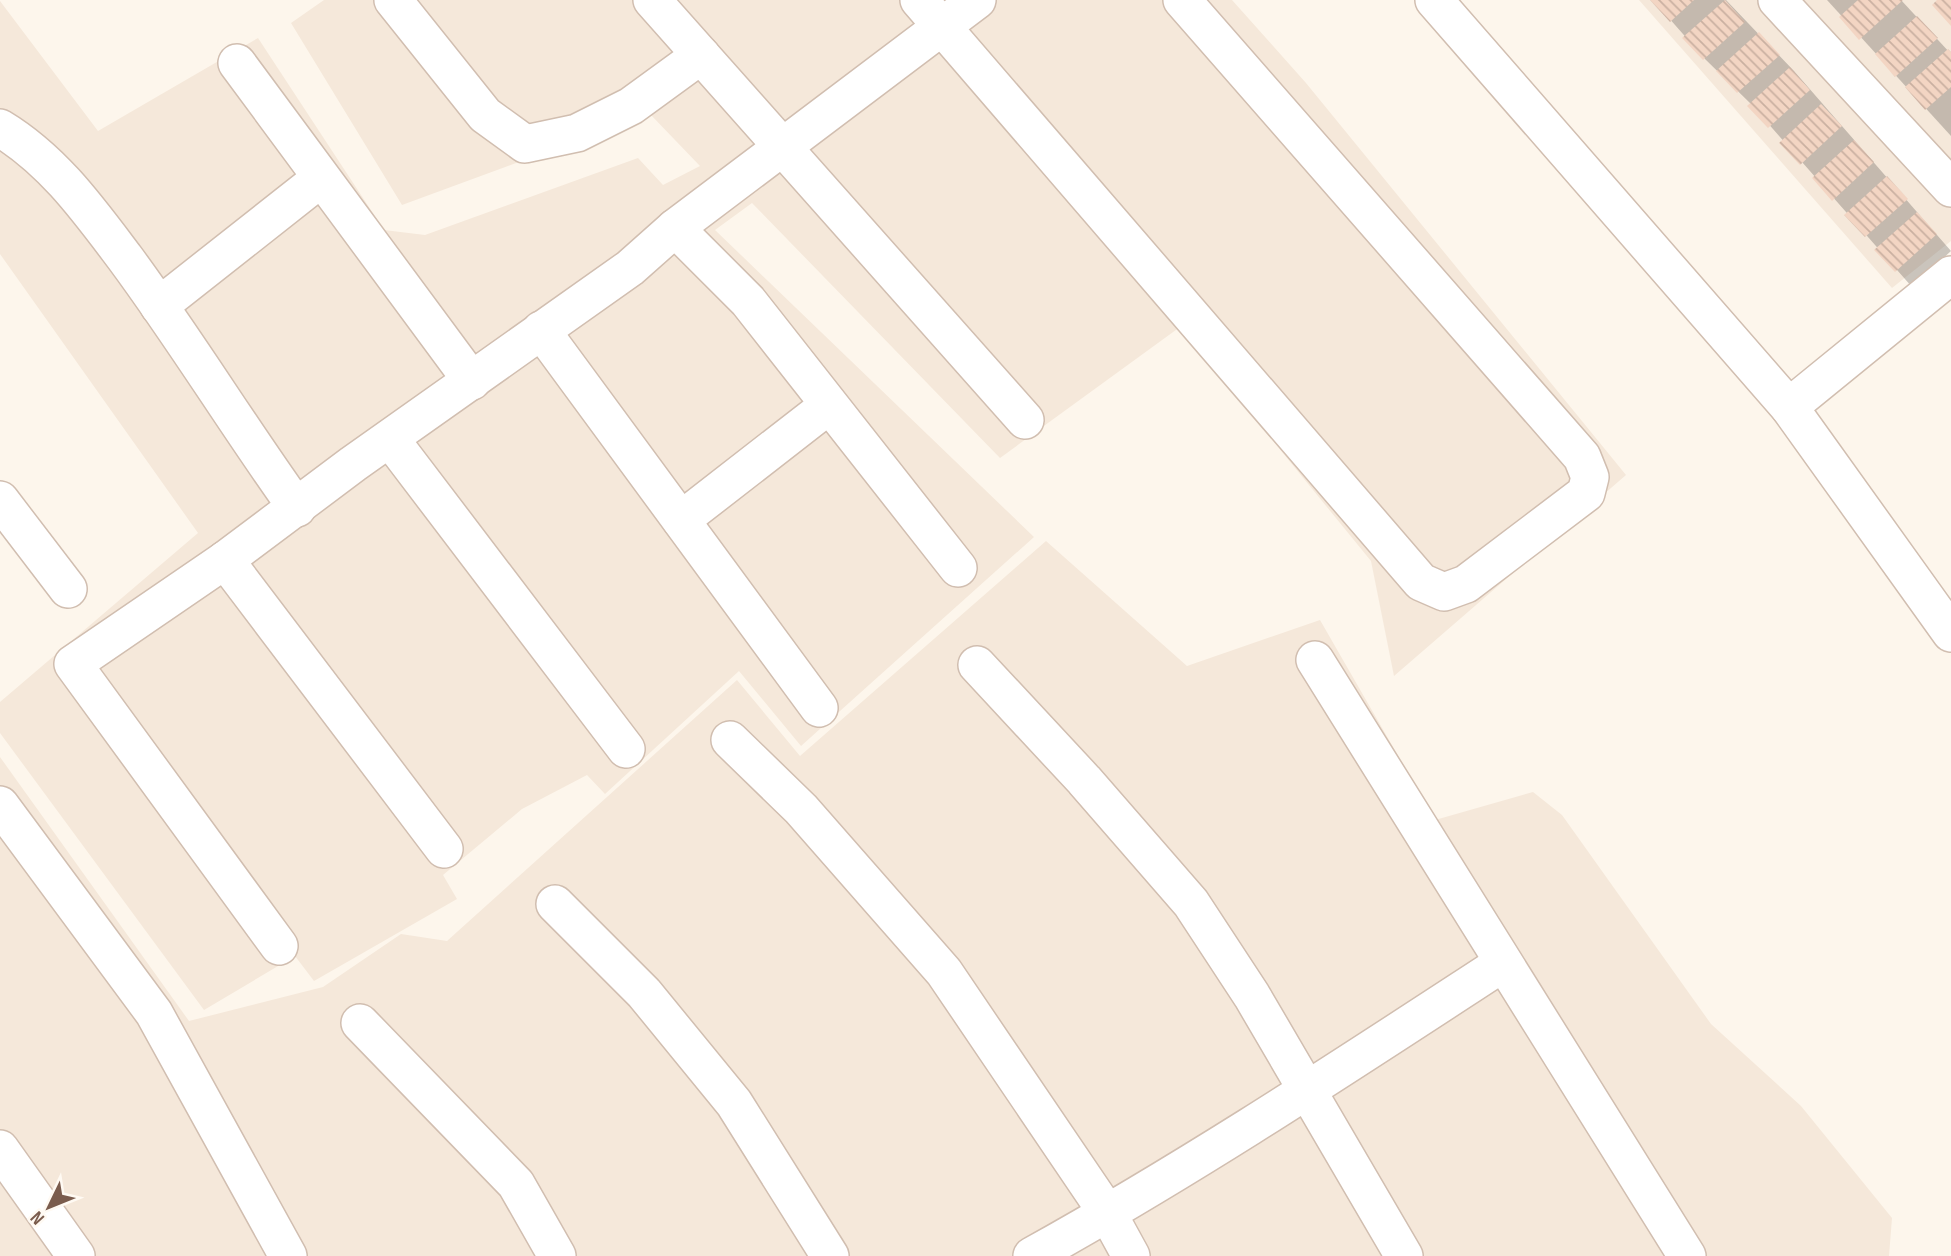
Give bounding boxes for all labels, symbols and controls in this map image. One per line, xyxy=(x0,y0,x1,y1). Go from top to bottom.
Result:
north arrow xyxy=(14,1172,84,1242)
text: N xyxy=(26,1206,50,1229)

